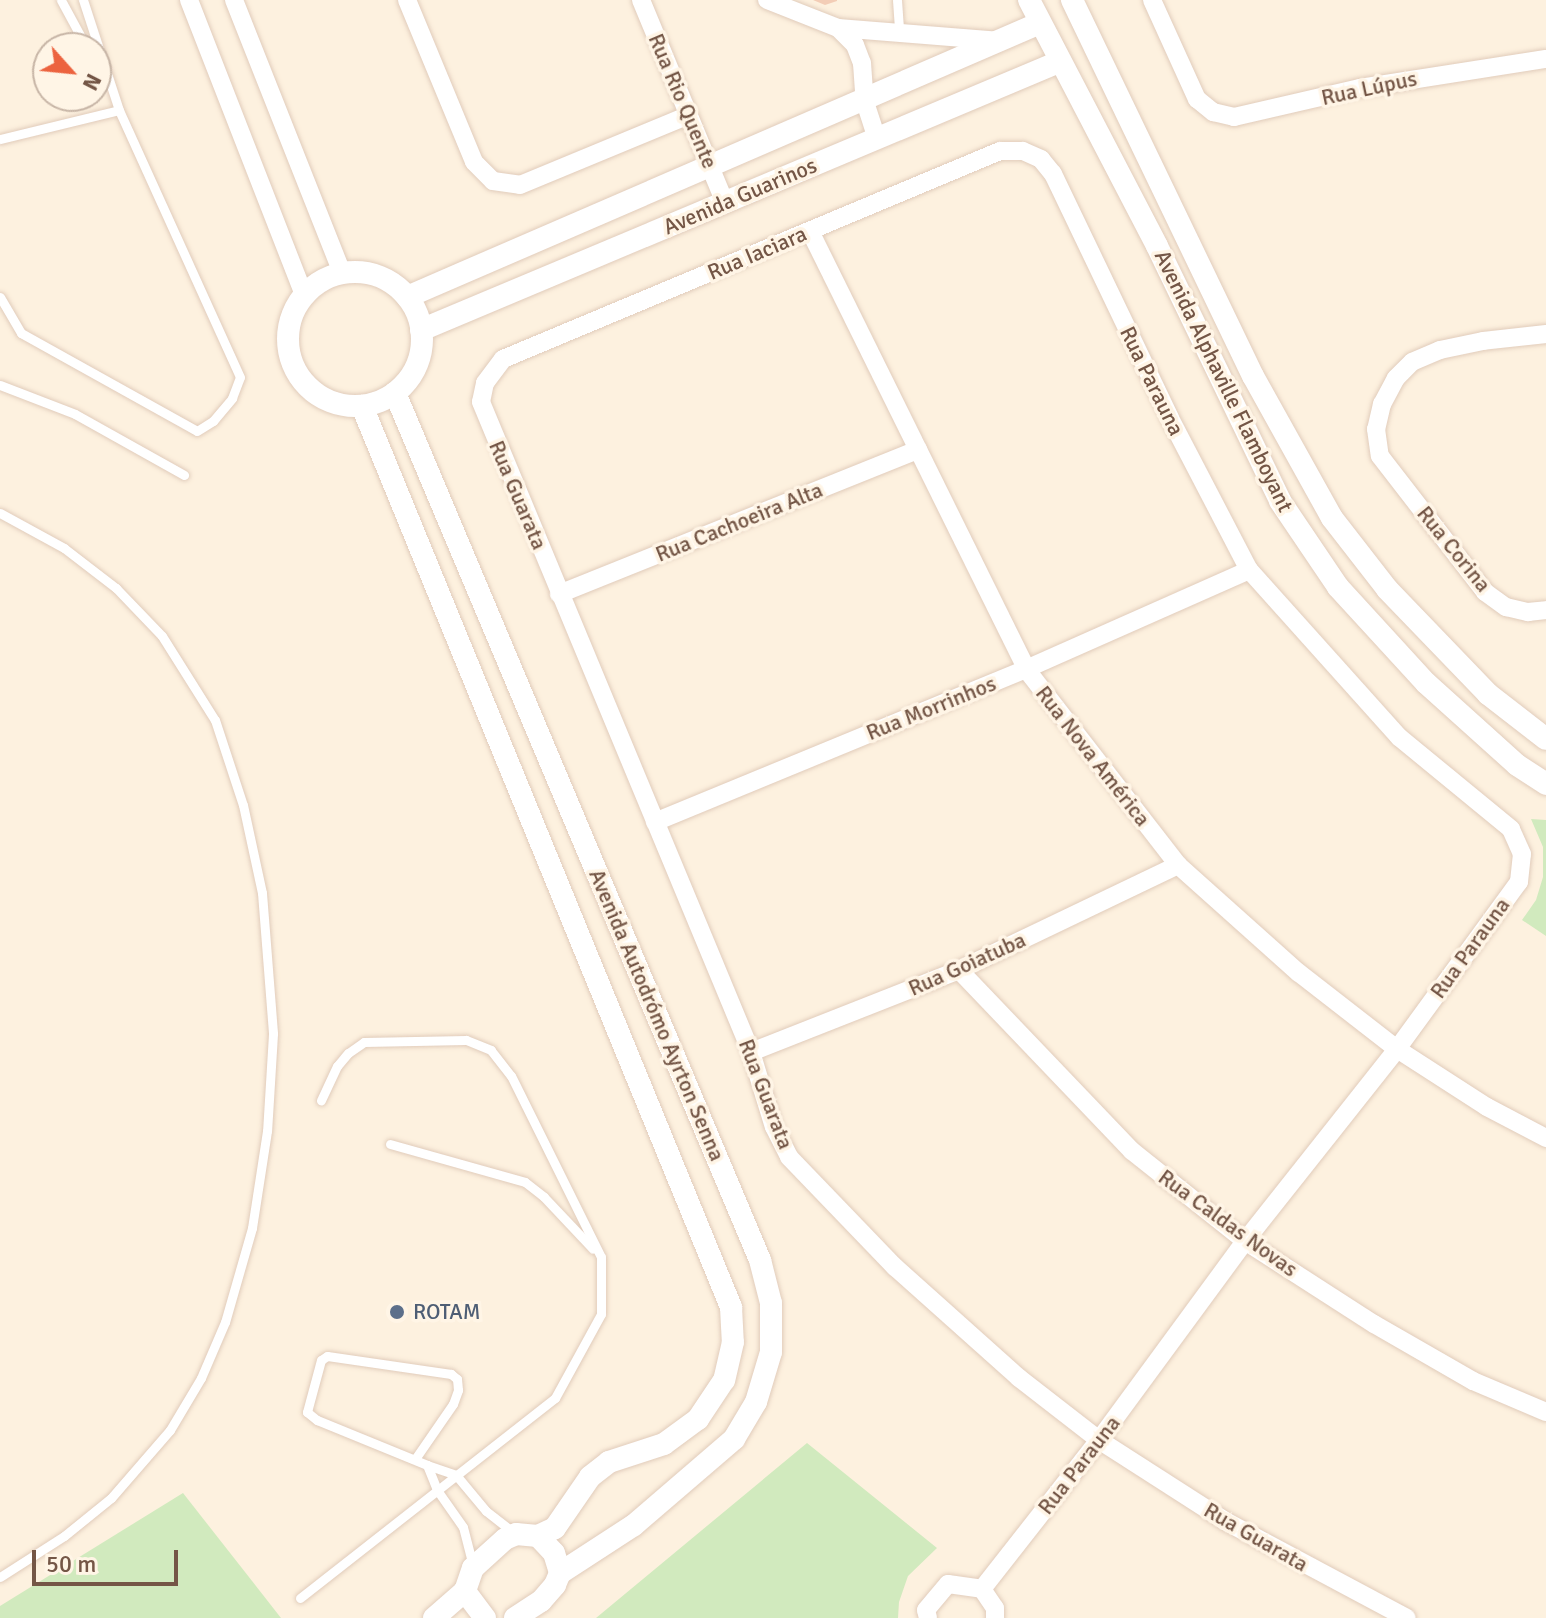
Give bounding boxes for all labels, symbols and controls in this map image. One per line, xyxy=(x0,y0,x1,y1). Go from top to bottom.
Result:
street label: Rua Rio Quente xyxy=(643,30,723,172)
north arrow xyxy=(32,32,112,112)
street label: Rua Lúpus xyxy=(1319,65,1419,111)
text: N xyxy=(77,69,108,95)
street label: Avenida Guarinos xyxy=(659,152,821,240)
street label: Rua Iaciara xyxy=(703,220,811,286)
street label: Avenida Alphaville Flamboyant xyxy=(1149,246,1299,516)
street label: Rua Parauna xyxy=(1114,322,1190,440)
street label: Rua Guarata xyxy=(483,437,553,553)
street label: Rua Cachoeira Alta xyxy=(652,476,826,568)
street label: Rua Corina xyxy=(1411,501,1497,597)
street label: Rua Morrinhos xyxy=(862,670,1000,746)
street label: Rua Nova América xyxy=(1030,681,1156,831)
street label: Avenida Autodrómo Ayrton Senna xyxy=(583,865,731,1165)
street label: Rua Parauna xyxy=(1425,892,1515,1004)
street label: Rua Goiatuba xyxy=(904,926,1030,1002)
street label: Rua Guarata xyxy=(733,1035,799,1153)
street label: Rua Caldas Novas xyxy=(1153,1164,1303,1282)
place label: ROTAM xyxy=(413,1299,480,1325)
marker: ROTAM xyxy=(388,1303,406,1321)
street label: Rua Parauna xyxy=(1032,1410,1126,1520)
street label: Rua Guarata xyxy=(1199,1497,1313,1577)
scale bar xyxy=(36,1534,182,1584)
text: 50 m xyxy=(46,1549,96,1579)

